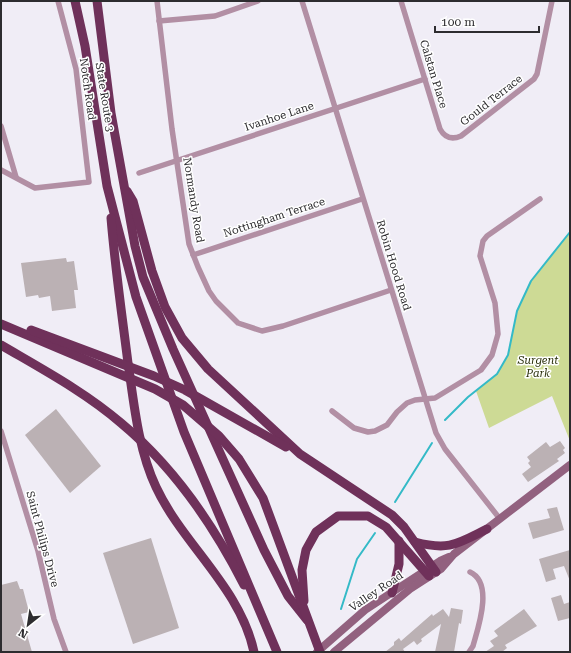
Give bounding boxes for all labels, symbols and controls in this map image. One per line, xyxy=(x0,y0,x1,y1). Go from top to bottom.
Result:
scale bar xyxy=(435,8,539,34)
text: 100 m xyxy=(441,15,475,29)
street label: Calstan Place xyxy=(417,38,450,110)
street label: Notch Road xyxy=(77,57,98,121)
street label: State Route 3 xyxy=(93,62,116,132)
street label: Gould Terrace xyxy=(458,72,525,129)
street label: Ivanhoe Lane xyxy=(243,99,315,134)
street label: Normandy Road xyxy=(180,156,207,244)
street label: Nottingham Terrace xyxy=(222,195,327,240)
street label: Robin Hood Road xyxy=(374,218,413,312)
park label: Surgent Park xyxy=(517,354,559,380)
street label: Saint Philips Drive xyxy=(23,490,62,589)
street label: Valley Road xyxy=(347,569,406,614)
north arrow xyxy=(8,605,48,645)
text: N xyxy=(16,625,30,641)

